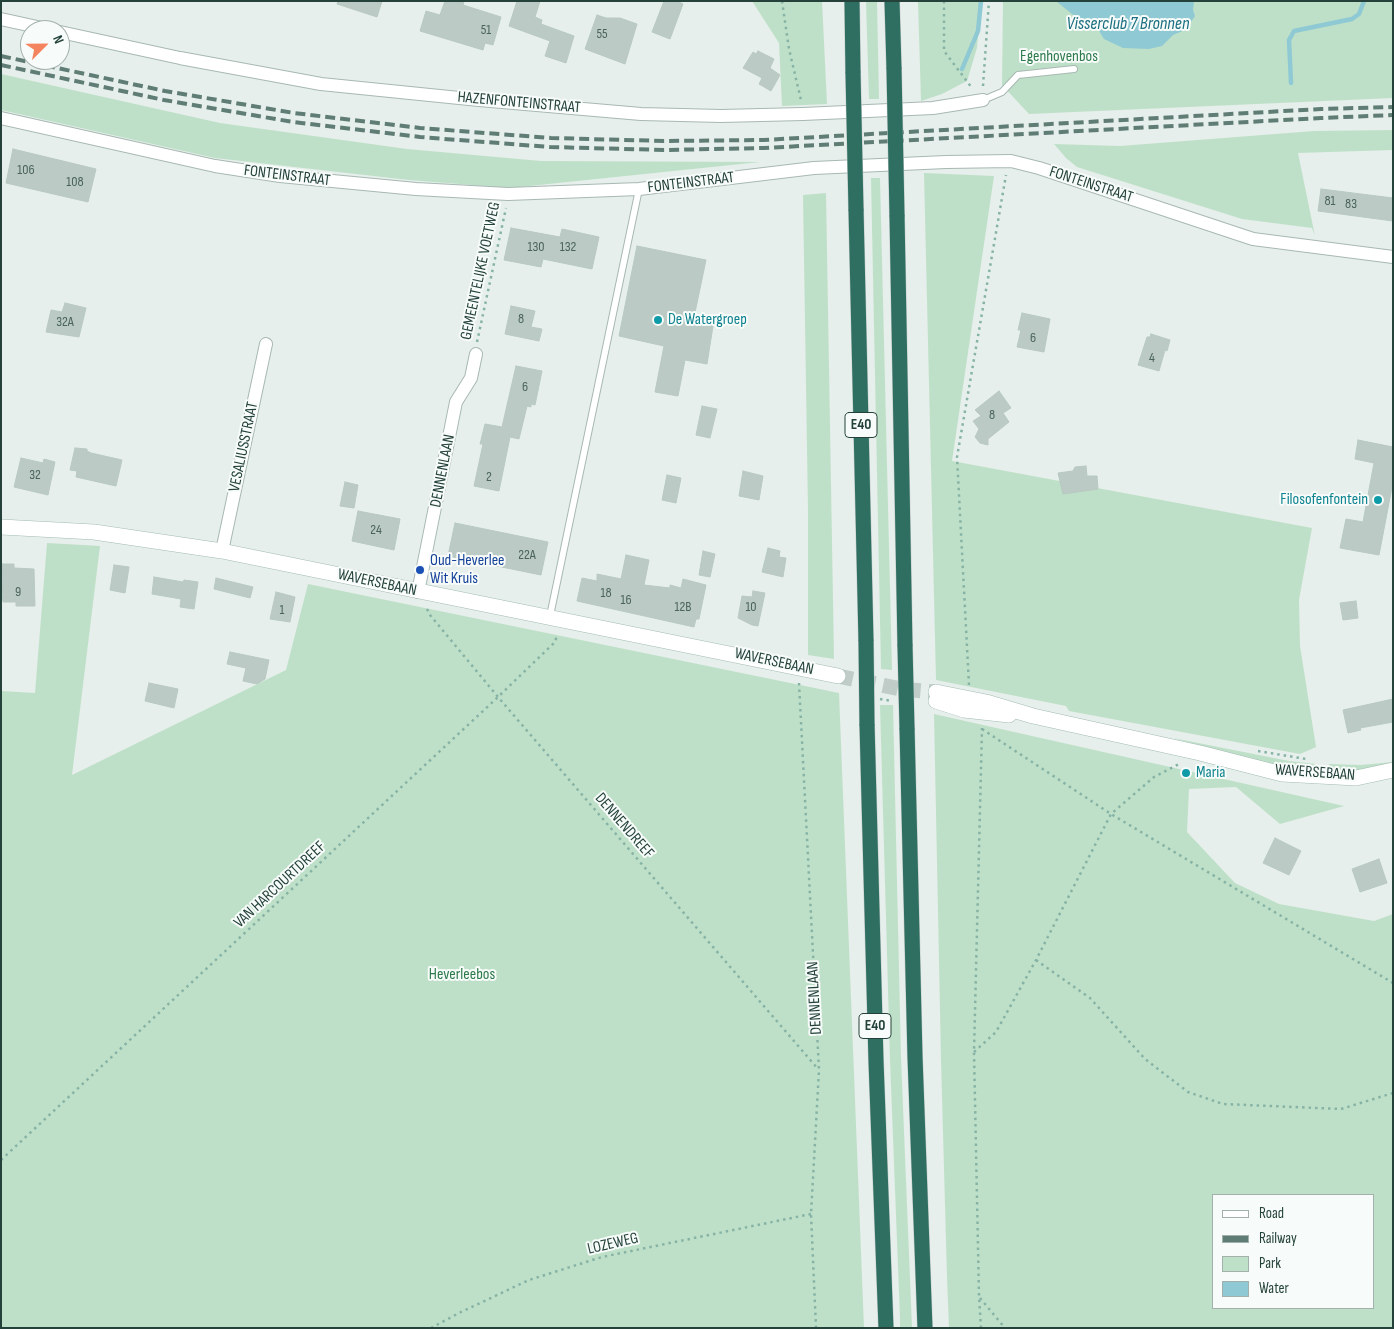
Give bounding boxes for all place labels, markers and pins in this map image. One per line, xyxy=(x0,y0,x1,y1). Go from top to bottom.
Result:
place label: De Watergroep xyxy=(668,310,747,330)
marker: De Watergroep xyxy=(652,314,664,326)
place label: Filosofenfontein xyxy=(1280,490,1368,510)
marker: Filosofenfontein xyxy=(1372,494,1384,506)
place label: Oud-Heverlee Wit Kruis xyxy=(430,551,505,589)
marker: Oud-Heverlee Wit Kruis xyxy=(414,564,426,576)
place label: Maria xyxy=(1196,763,1225,783)
marker: Maria xyxy=(1180,767,1192,779)

